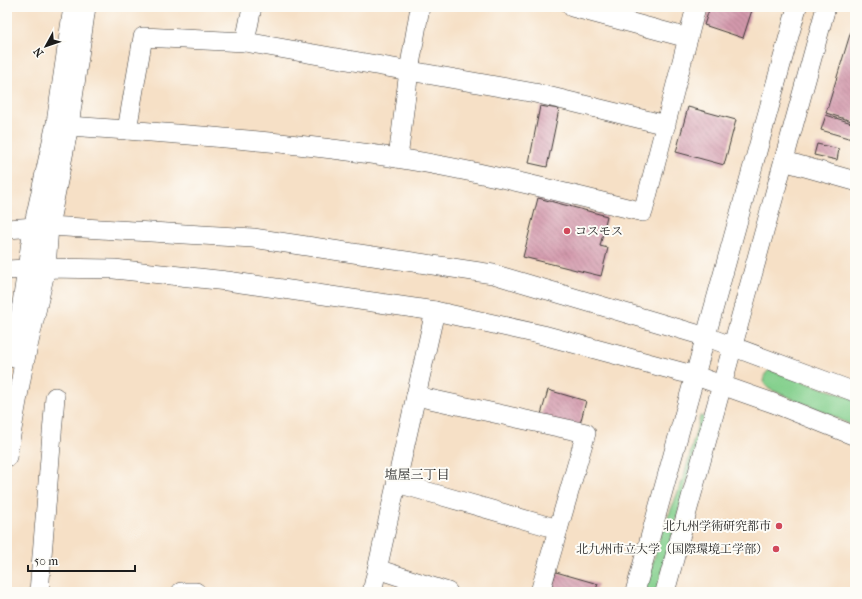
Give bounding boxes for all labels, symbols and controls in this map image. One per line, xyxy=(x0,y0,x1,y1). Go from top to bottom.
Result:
north arrow xyxy=(26,26,66,66)
text: N xyxy=(31,44,46,59)
place label: コスモス xyxy=(575,224,623,238)
marker: コスモス xyxy=(562,226,572,236)
district label: 塩屋三丁目 xyxy=(384,467,450,482)
place label: 北九州学術研究都市 xyxy=(663,519,771,533)
marker: 北九州学術研究都市 xyxy=(774,521,784,531)
place label: 北九州市立大学（国際環境工学部） xyxy=(576,542,768,556)
marker: 北九州市立大学（国際環境工学部） xyxy=(771,544,781,554)
scale bar xyxy=(28,547,135,573)
text: 50 m xyxy=(34,554,58,568)

